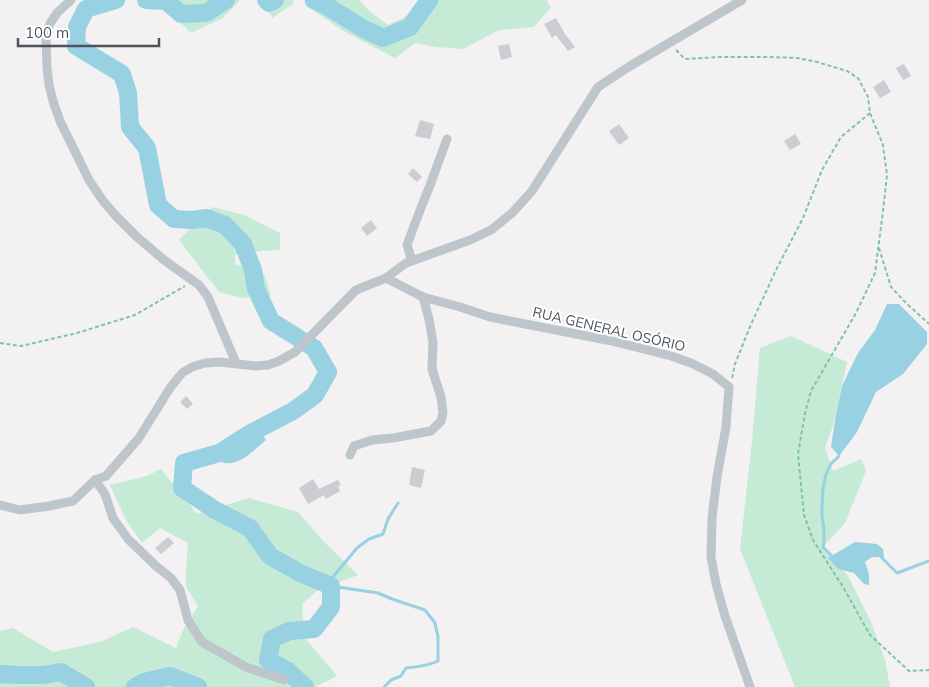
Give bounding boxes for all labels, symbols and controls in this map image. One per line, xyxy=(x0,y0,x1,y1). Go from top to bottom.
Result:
scale bar xyxy=(18,15,159,47)
text: 100 m xyxy=(25,23,69,42)
street label: RUA GENERAL OSÓRIO xyxy=(531,303,687,355)

